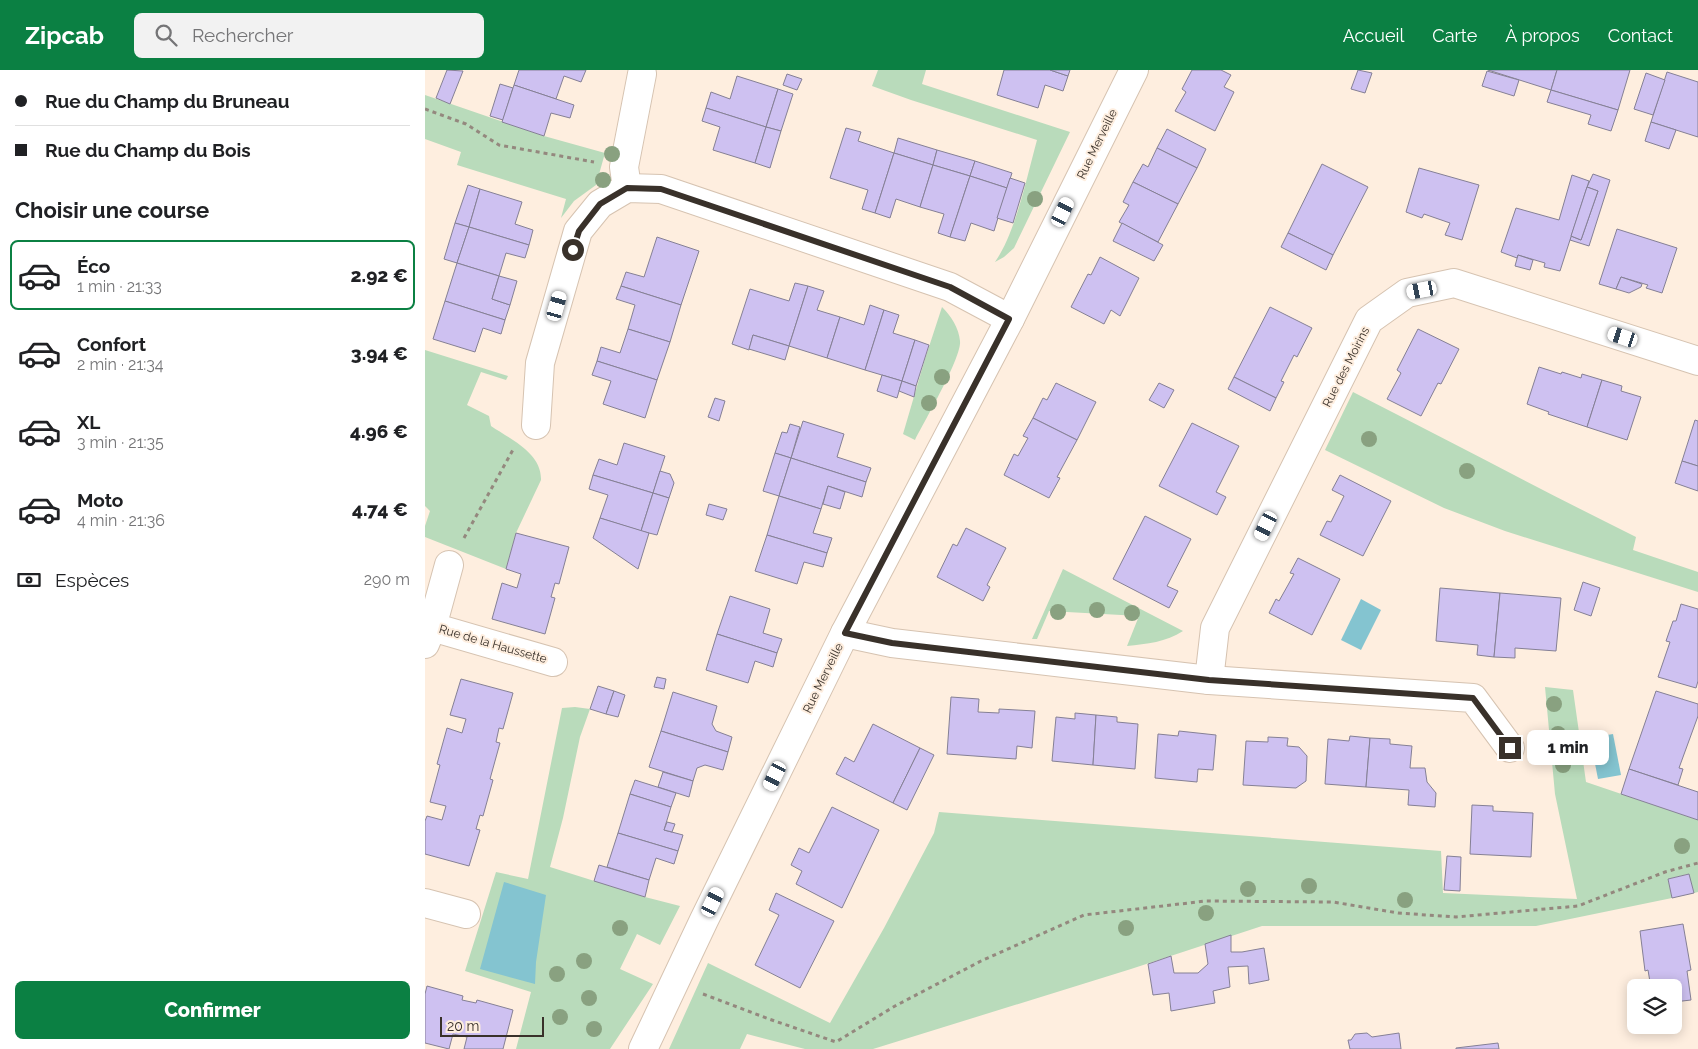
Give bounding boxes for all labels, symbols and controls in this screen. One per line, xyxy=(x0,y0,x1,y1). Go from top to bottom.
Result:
search box xyxy=(134,13,484,58)
text: Zipcab xyxy=(25,21,104,50)
icon: search xyxy=(152,21,180,49)
text: Rechercher xyxy=(192,24,294,46)
text: Accueil xyxy=(1343,25,1404,46)
text: Carte xyxy=(1432,25,1477,46)
text: À propos xyxy=(1505,25,1580,46)
text: Contact xyxy=(1608,25,1673,46)
text: Rue du Champ du Bruneau xyxy=(45,90,290,112)
street label: Rue Merveille xyxy=(1074,107,1120,181)
text: Rue du Champ du Bois xyxy=(45,139,251,161)
car xyxy=(1049,195,1076,229)
text: Choisir une course xyxy=(15,197,209,223)
route start xyxy=(562,239,584,261)
icon: car xyxy=(17,253,62,298)
text: Éco xyxy=(77,255,110,277)
text: 2.92 € xyxy=(351,264,408,286)
text: 1 min · 21:33 xyxy=(77,277,162,296)
car xyxy=(1405,280,1438,300)
car xyxy=(545,290,568,322)
street label: Rue des Moirins xyxy=(1320,324,1372,409)
car xyxy=(1606,325,1639,349)
icon: car xyxy=(17,331,62,376)
text: Confort xyxy=(77,333,146,355)
text: 3.94 € xyxy=(351,342,408,364)
text: 2 min · 21:34 xyxy=(77,355,164,374)
icon: car xyxy=(17,409,62,454)
text: XL xyxy=(77,411,100,433)
text: 4.96 € xyxy=(350,420,408,442)
text: 3 min · 21:35 xyxy=(77,433,164,452)
icon: car xyxy=(17,487,62,532)
text: Moto xyxy=(77,489,123,511)
text: 4.74 € xyxy=(352,498,408,520)
car xyxy=(1252,509,1279,543)
text: 4 min · 21:36 xyxy=(77,511,165,530)
icon: cash xyxy=(15,566,43,594)
text: Espèces xyxy=(55,569,129,591)
text: 290 m xyxy=(364,570,410,589)
street label: Rue de la Haussette xyxy=(438,622,548,666)
street label: Rue Merveille xyxy=(800,641,846,715)
callout: 1 min xyxy=(1527,730,1610,766)
route end xyxy=(1499,737,1521,759)
text: 1 min xyxy=(1547,738,1589,757)
car xyxy=(761,759,788,793)
car xyxy=(699,885,726,919)
map controls xyxy=(1627,979,1682,1034)
button: layers xyxy=(1627,979,1682,1034)
button: Confirmer xyxy=(15,981,410,1039)
scale bar xyxy=(440,1014,544,1037)
text: 20 m xyxy=(447,1018,479,1034)

